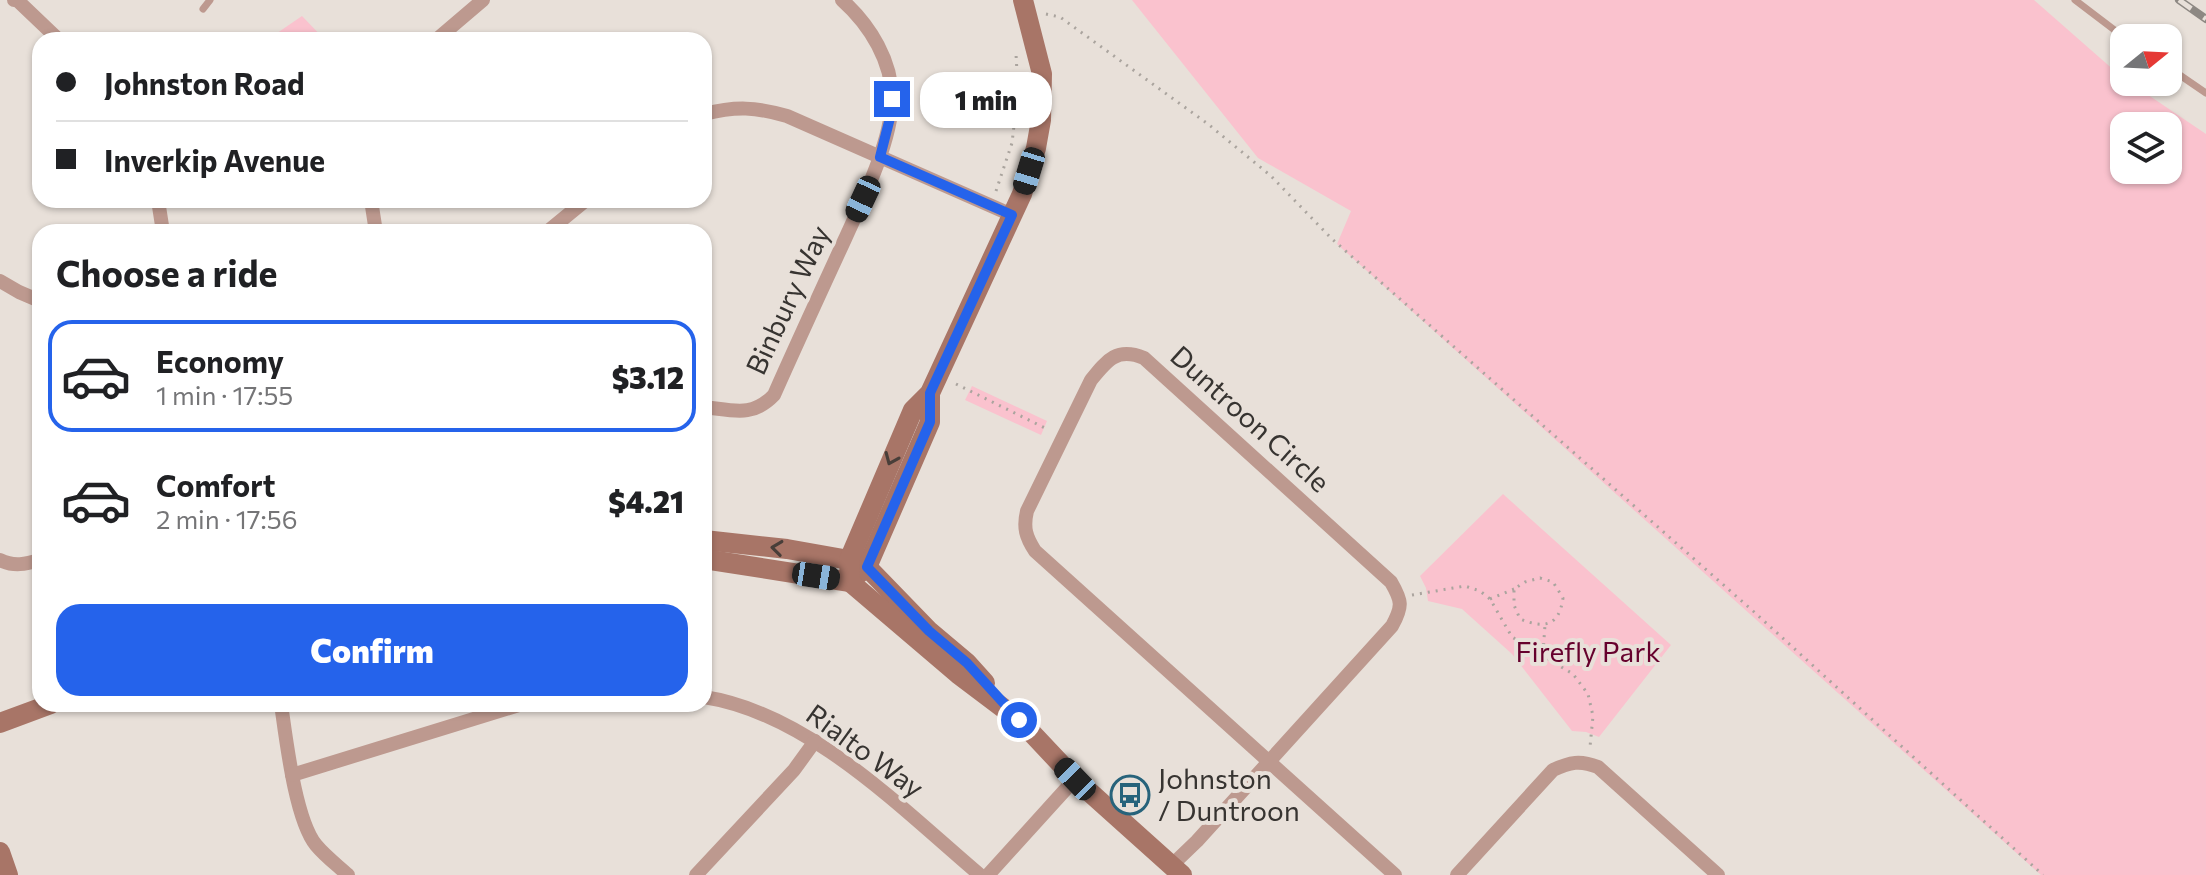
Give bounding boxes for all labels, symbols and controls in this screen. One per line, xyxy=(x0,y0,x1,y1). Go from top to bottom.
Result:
north arrow xyxy=(2110,24,2182,96)
map controls xyxy=(2110,24,2182,184)
text: Johnston Road xyxy=(104,64,305,101)
callout: 1 min xyxy=(920,71,1052,127)
route end xyxy=(874,81,910,117)
text: 1 min xyxy=(955,84,1017,115)
button: layers xyxy=(2110,112,2182,184)
text: Inverkip Avenue xyxy=(104,141,325,178)
car xyxy=(1011,145,1047,197)
car xyxy=(842,172,884,226)
street label: Binbury Way xyxy=(738,220,836,379)
text: Choose a ride xyxy=(56,250,277,294)
street label: Duntroon Circle xyxy=(1164,338,1337,499)
icon: car xyxy=(60,340,132,412)
text: Economy xyxy=(156,342,284,379)
text: $3.12 xyxy=(612,358,684,395)
text: 1 min · 17:55 xyxy=(156,379,293,410)
one-way arrow xyxy=(885,451,901,465)
icon: car xyxy=(60,464,132,536)
text: Comfort xyxy=(156,466,275,503)
text: $4.21 xyxy=(608,482,684,519)
text: 2 min · 17:56 xyxy=(156,503,297,534)
one-way arrow xyxy=(770,540,783,557)
car xyxy=(790,560,842,592)
button: Confirm xyxy=(56,604,688,696)
park label: Firefly Park xyxy=(1515,634,1661,668)
street label: Rialto Way xyxy=(800,696,931,804)
route start xyxy=(1001,702,1037,738)
car xyxy=(1050,753,1100,805)
place label: Johnston / Duntroon xyxy=(1158,761,1300,827)
bus stop icon: Johnston / Duntroon xyxy=(1109,774,1151,816)

